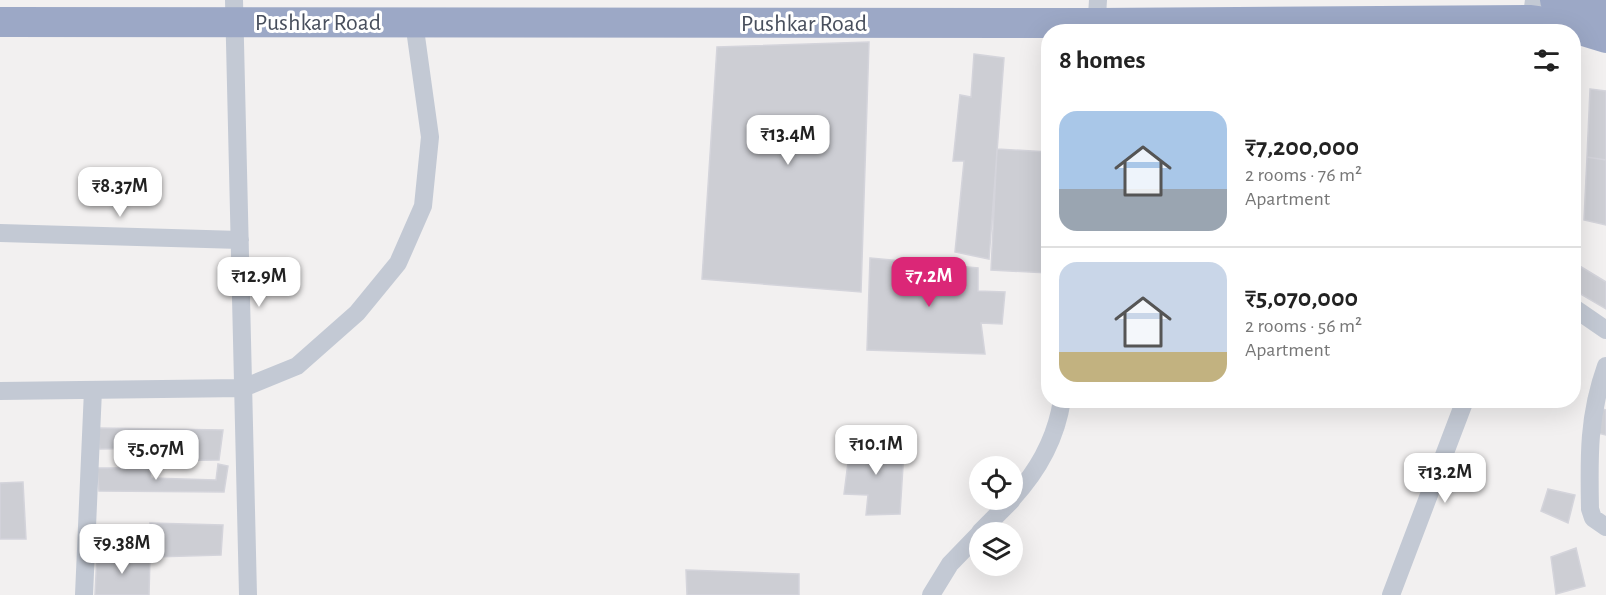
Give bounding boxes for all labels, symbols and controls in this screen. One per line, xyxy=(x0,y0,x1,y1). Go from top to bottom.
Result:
street label: Pushkar Road xyxy=(255,11,381,35)
street label: Pushkar Road xyxy=(741,12,867,36)
icon: filters xyxy=(1530,44,1563,77)
text: 8 homes xyxy=(1059,47,1146,73)
pin: ₹13.4M xyxy=(739,115,837,166)
text: ₹13.4M xyxy=(761,124,815,144)
text: ₹7,200,000 xyxy=(1245,134,1359,160)
icon: home xyxy=(1107,135,1179,207)
text: 2 rooms · 76 m² xyxy=(1245,165,1362,185)
pin: ₹8.37M xyxy=(71,167,169,218)
text: ₹8.37M xyxy=(92,176,148,196)
text: Apartment xyxy=(1245,189,1330,209)
pin: ₹12.9M xyxy=(210,257,308,308)
pin: ₹7.2M xyxy=(887,257,971,308)
text: ₹12.9M xyxy=(231,266,287,286)
text: ₹7.2M xyxy=(906,266,952,286)
text: ₹5,070,000 xyxy=(1245,285,1358,311)
icon: home xyxy=(1107,286,1179,358)
text: 2 rooms · 56 m² xyxy=(1245,316,1362,336)
text: Apartment xyxy=(1245,340,1330,360)
pin: ₹10.1M xyxy=(827,425,925,476)
pin: ₹5.07M xyxy=(107,430,205,481)
text: ₹10.1M xyxy=(849,434,903,454)
text: ₹5.07M xyxy=(128,439,184,459)
pin: ₹13.2M xyxy=(1396,453,1494,504)
map controls xyxy=(969,456,1023,576)
button: locate xyxy=(969,456,1023,510)
text: ₹13.2M xyxy=(1418,462,1472,482)
button: layers xyxy=(969,522,1023,576)
pin: ₹9.38M xyxy=(73,524,171,575)
text: ₹9.38M xyxy=(93,533,151,553)

